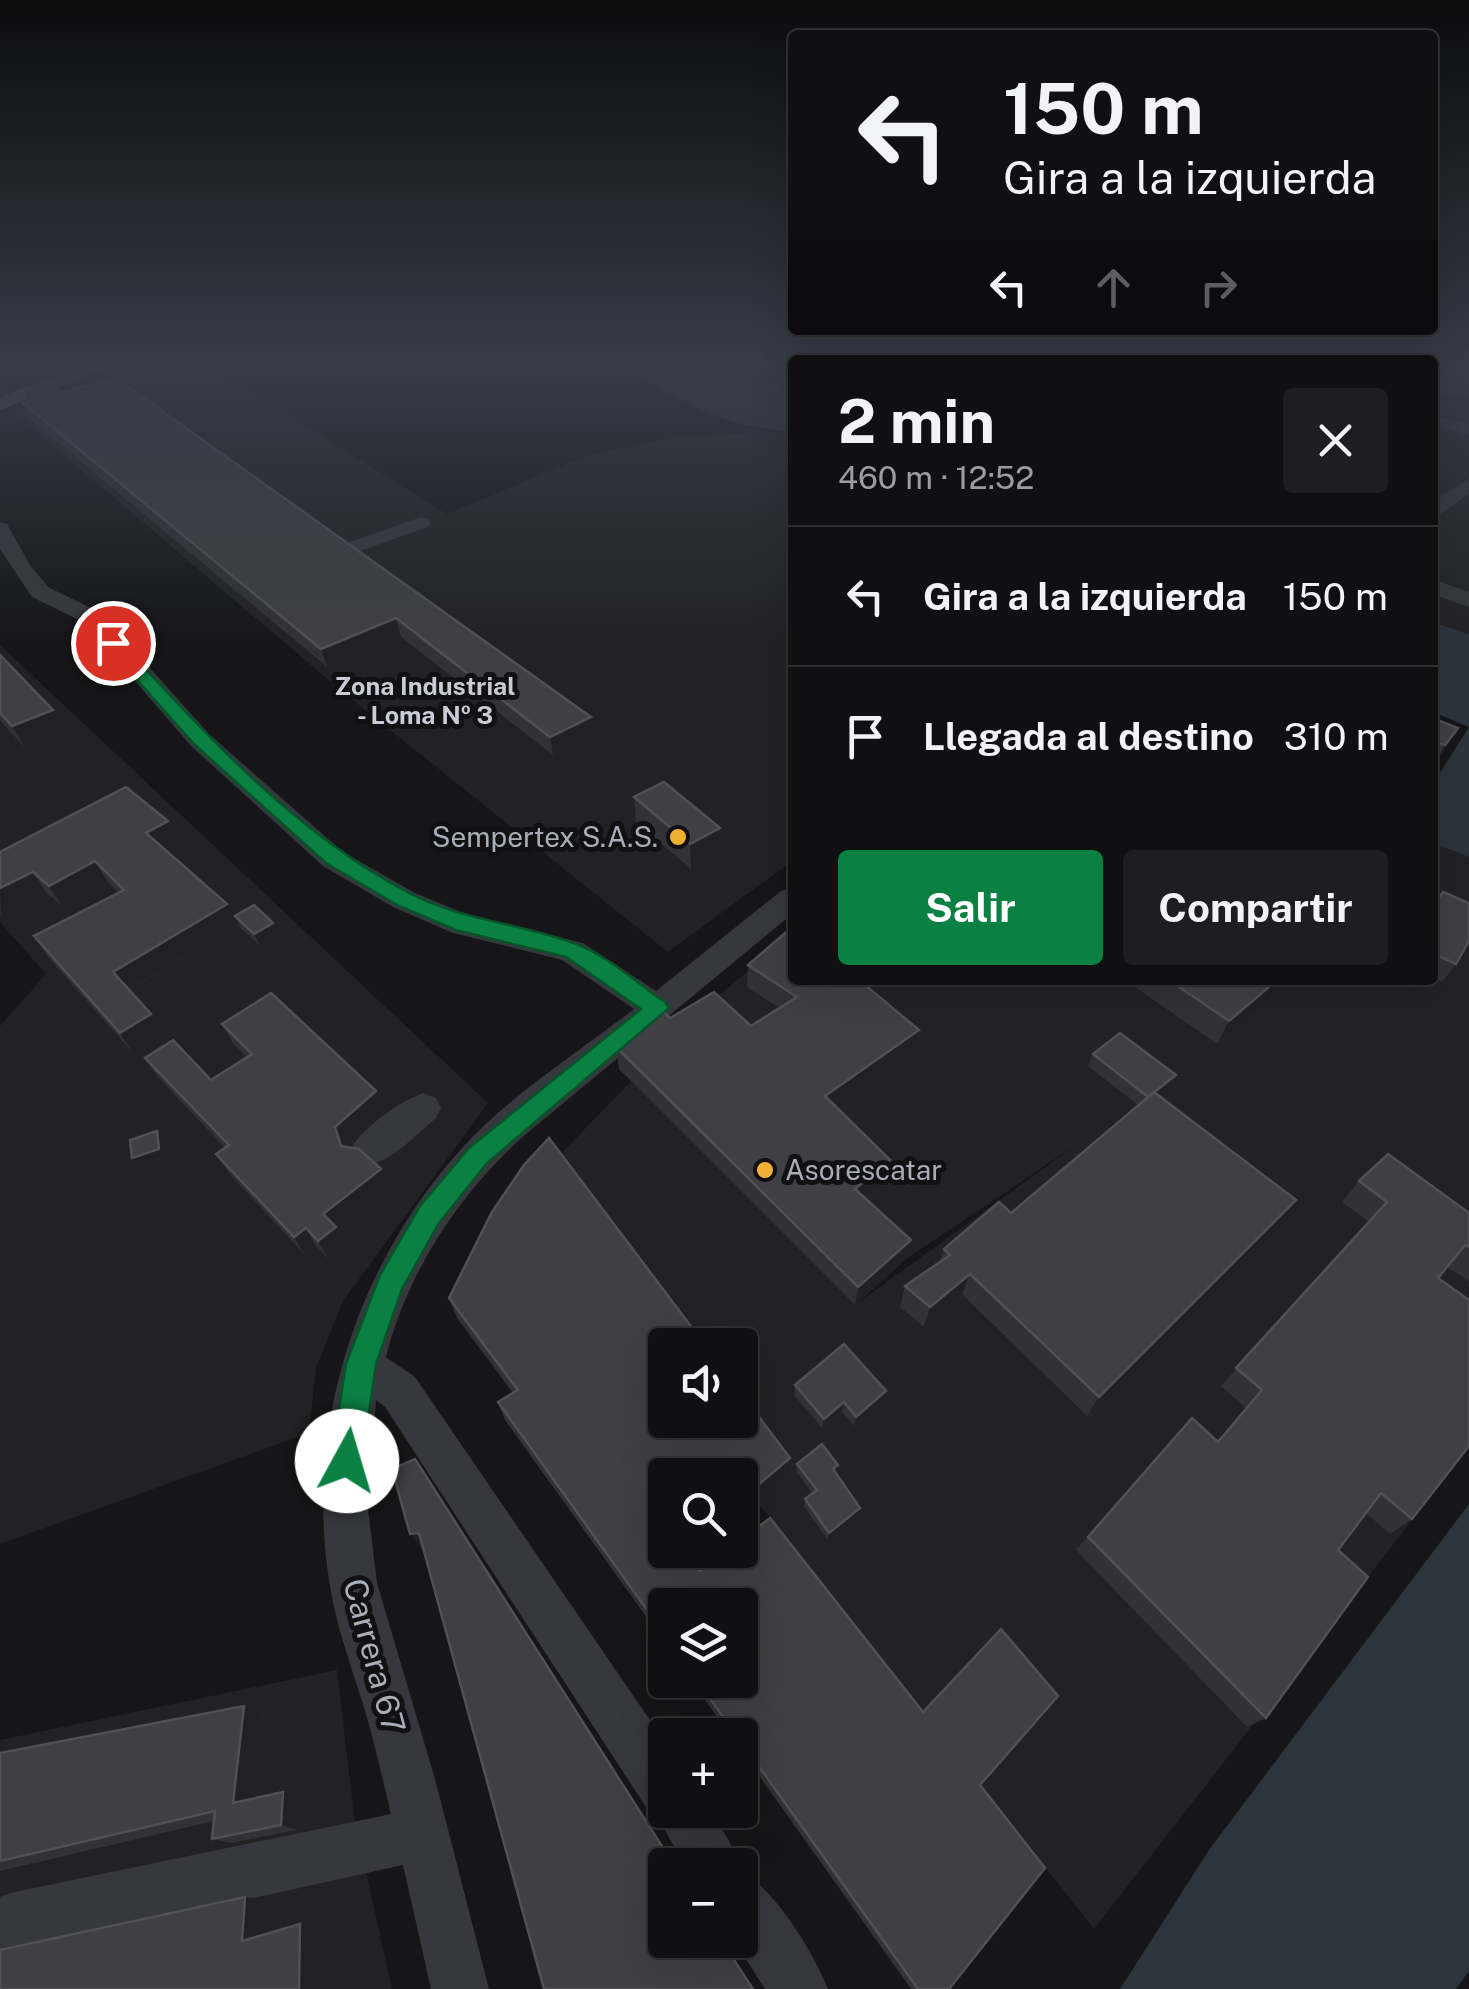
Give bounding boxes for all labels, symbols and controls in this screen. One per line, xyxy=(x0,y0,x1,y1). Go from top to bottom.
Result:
text: 150 m xyxy=(1003,67,1204,150)
icon: left xyxy=(838,70,968,200)
text: Gira a la izquierda xyxy=(1003,151,1376,204)
icon: left xyxy=(981,260,1036,315)
icon: ahead xyxy=(1086,260,1141,315)
icon: right xyxy=(1191,260,1246,315)
text: 2 min xyxy=(838,386,995,457)
button: close xyxy=(1283,388,1388,493)
text: 460 m · 12:52 xyxy=(838,459,1034,496)
icon: left xyxy=(838,569,893,624)
text: Gira a la izquierda xyxy=(923,574,1247,619)
text: 150 m xyxy=(1283,574,1388,619)
pin xyxy=(71,601,156,686)
icon: arrive xyxy=(86,616,141,671)
district label: Zona Industrial - Loma Nº 3 xyxy=(335,671,515,730)
icon: arrive xyxy=(838,709,893,764)
text: Llegada al destino xyxy=(923,714,1254,759)
text: 310 m xyxy=(1284,714,1389,759)
place label: Sempertex S.A.S. xyxy=(432,820,658,853)
marker: Sempertex S.A.S. xyxy=(667,826,689,848)
button: Salir xyxy=(838,850,1103,965)
button: Compartir xyxy=(1123,850,1388,965)
place label: Asorescatar xyxy=(785,1153,942,1186)
marker: Asorescatar xyxy=(754,1159,776,1181)
map controls xyxy=(648,1328,758,1958)
button: sound xyxy=(648,1328,758,1438)
position arrow xyxy=(295,1409,399,1513)
button: search xyxy=(648,1458,758,1568)
street label: Carrera 67 xyxy=(336,1575,413,1737)
button: layers xyxy=(648,1588,758,1698)
button: + xyxy=(648,1718,758,1828)
button: − xyxy=(648,1848,758,1958)

